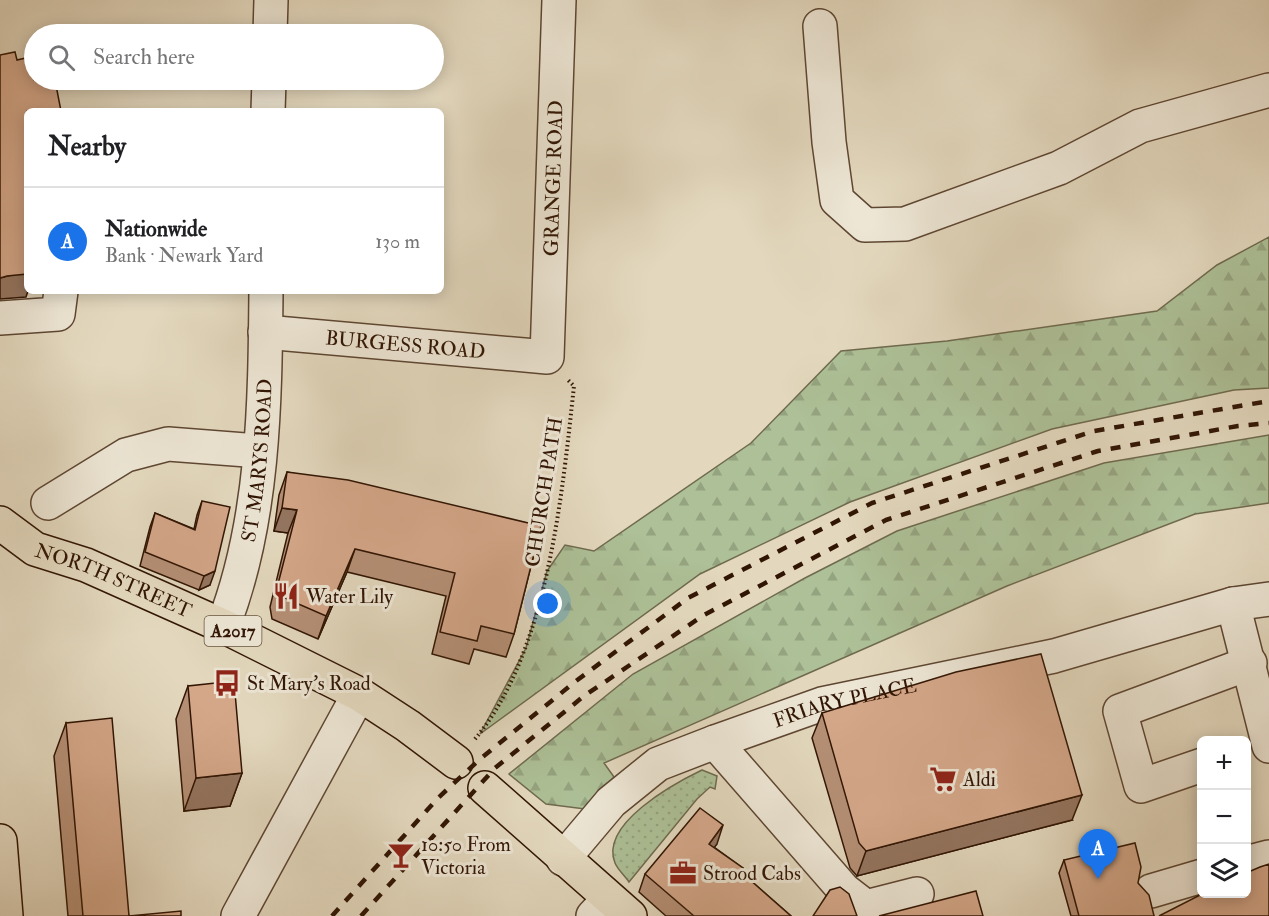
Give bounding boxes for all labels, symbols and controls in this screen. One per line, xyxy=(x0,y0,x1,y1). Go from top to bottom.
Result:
search box xyxy=(24,24,444,90)
icon: search xyxy=(45,41,78,74)
text: Search here xyxy=(93,43,195,71)
street label: GRANGE ROAD xyxy=(538,100,568,257)
text: Nearby xyxy=(48,131,126,163)
text: Nationwide xyxy=(105,215,207,243)
text: A xyxy=(61,229,74,254)
text: 130 m xyxy=(375,229,420,254)
text: Bank · Newark Yard xyxy=(105,243,263,268)
street label: BURGESS ROAD xyxy=(324,325,486,364)
street label: ST MARYS ROAD xyxy=(235,378,277,544)
street label: CHURCH PATH xyxy=(520,415,568,569)
street label: NORTH STREET xyxy=(32,537,196,623)
restaurant icon: Water Lily xyxy=(271,581,301,611)
place label: Water Lily xyxy=(305,584,394,609)
your location xyxy=(533,589,562,618)
road number: A2017 xyxy=(204,616,262,646)
bus stop icon: St Mary's Road xyxy=(212,668,242,698)
place label: St Mary's Road xyxy=(247,671,371,696)
street label: FRIARY PLACE xyxy=(769,672,919,733)
map controls xyxy=(1197,736,1251,898)
button: + xyxy=(1197,736,1251,790)
supermarket icon: Aldi xyxy=(928,764,958,794)
place label: Aldi xyxy=(962,767,996,792)
button: − xyxy=(1197,790,1251,844)
pin: A xyxy=(1078,830,1118,879)
place label: 10:50 From Victoria xyxy=(421,832,511,880)
bar icon: 10:50 From Victoria xyxy=(386,840,416,870)
button: layers xyxy=(1197,844,1251,898)
office icon: Strood Cabs xyxy=(668,858,698,888)
place label: Strood Cabs xyxy=(703,861,801,886)

